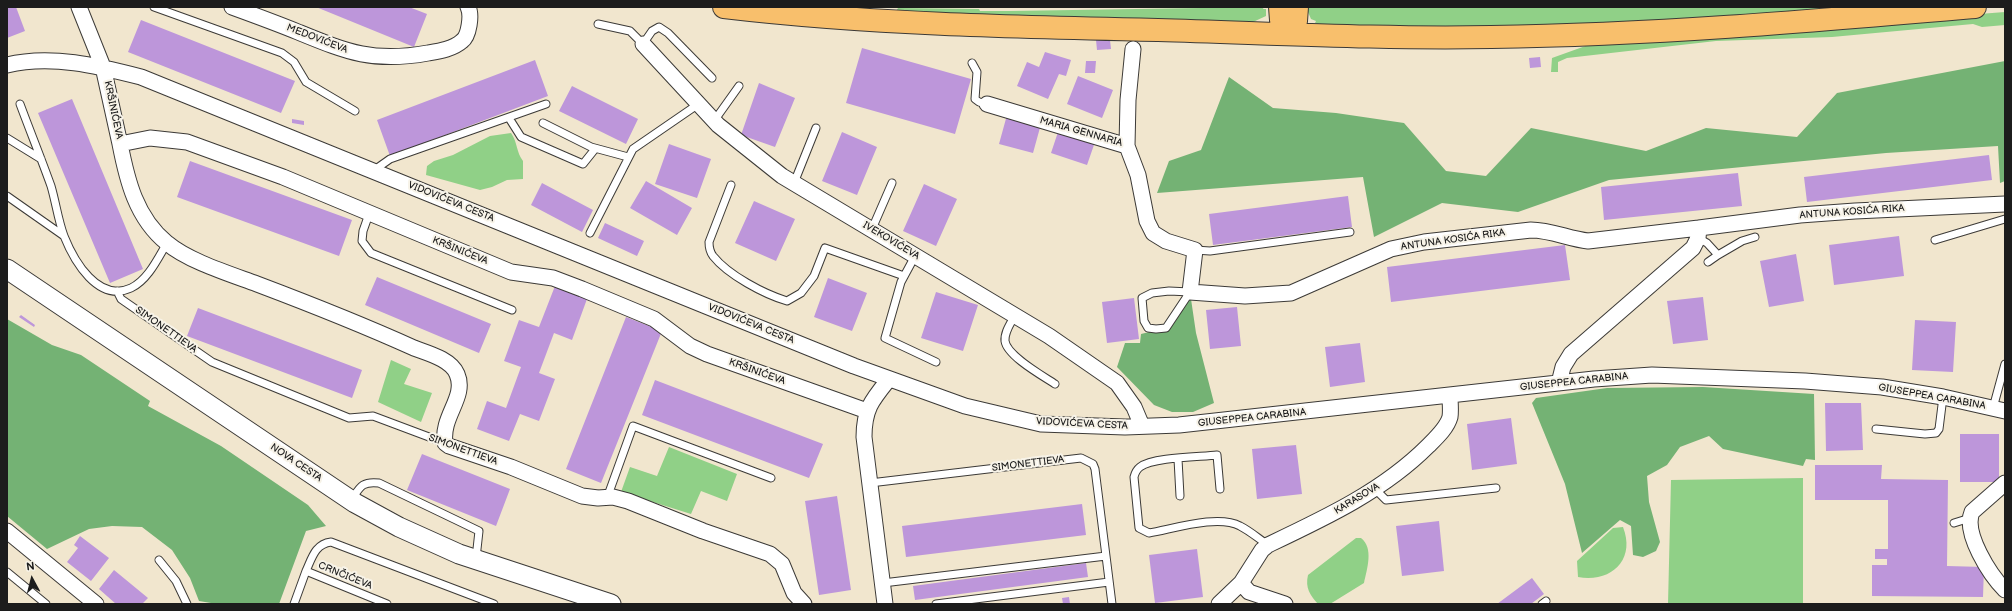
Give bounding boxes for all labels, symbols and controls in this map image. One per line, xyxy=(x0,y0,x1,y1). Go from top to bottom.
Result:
street label: MEDOVIĆEVA xyxy=(285,22,349,56)
street label: KRŠINIĆEVA xyxy=(101,80,125,140)
street label: MARIA GENNARIA xyxy=(1038,114,1124,150)
street label: VIDOVIĆEVA CESTA xyxy=(406,179,496,225)
street label: ANTUNA KOSIĆA RIKA xyxy=(1799,202,1905,222)
street label: IVEKOVIĆEVA xyxy=(860,219,922,263)
street label: ANTUNA KOSIĆA RIKA xyxy=(1400,227,1506,253)
street label: KRŠINIĆEVA xyxy=(430,234,490,268)
street label: VIDOVIĆEVA CESTA xyxy=(706,301,796,347)
street label: SIMONETTIEVA xyxy=(133,304,199,356)
street label: KRŠINIĆEVA xyxy=(727,356,787,388)
street label: GIUSEPPEA CARABINA xyxy=(1519,370,1629,394)
street label: GIUSEPPEA CARABINA xyxy=(1878,382,1986,412)
street label: GIUSEPPEA CARABINA xyxy=(1197,406,1307,430)
street label: VIDOVIĆEVA CESTA xyxy=(1036,416,1128,432)
street label: SIMONETTIEVA xyxy=(427,432,499,468)
street label: NOVA CESTA xyxy=(268,441,324,485)
street label: SIMONETTIEVA xyxy=(991,454,1065,474)
street label: KARASOVA xyxy=(1332,481,1382,517)
north arrow xyxy=(12,559,52,599)
text: N xyxy=(26,560,35,574)
street label: CRNČIĆEVA xyxy=(316,560,374,592)

